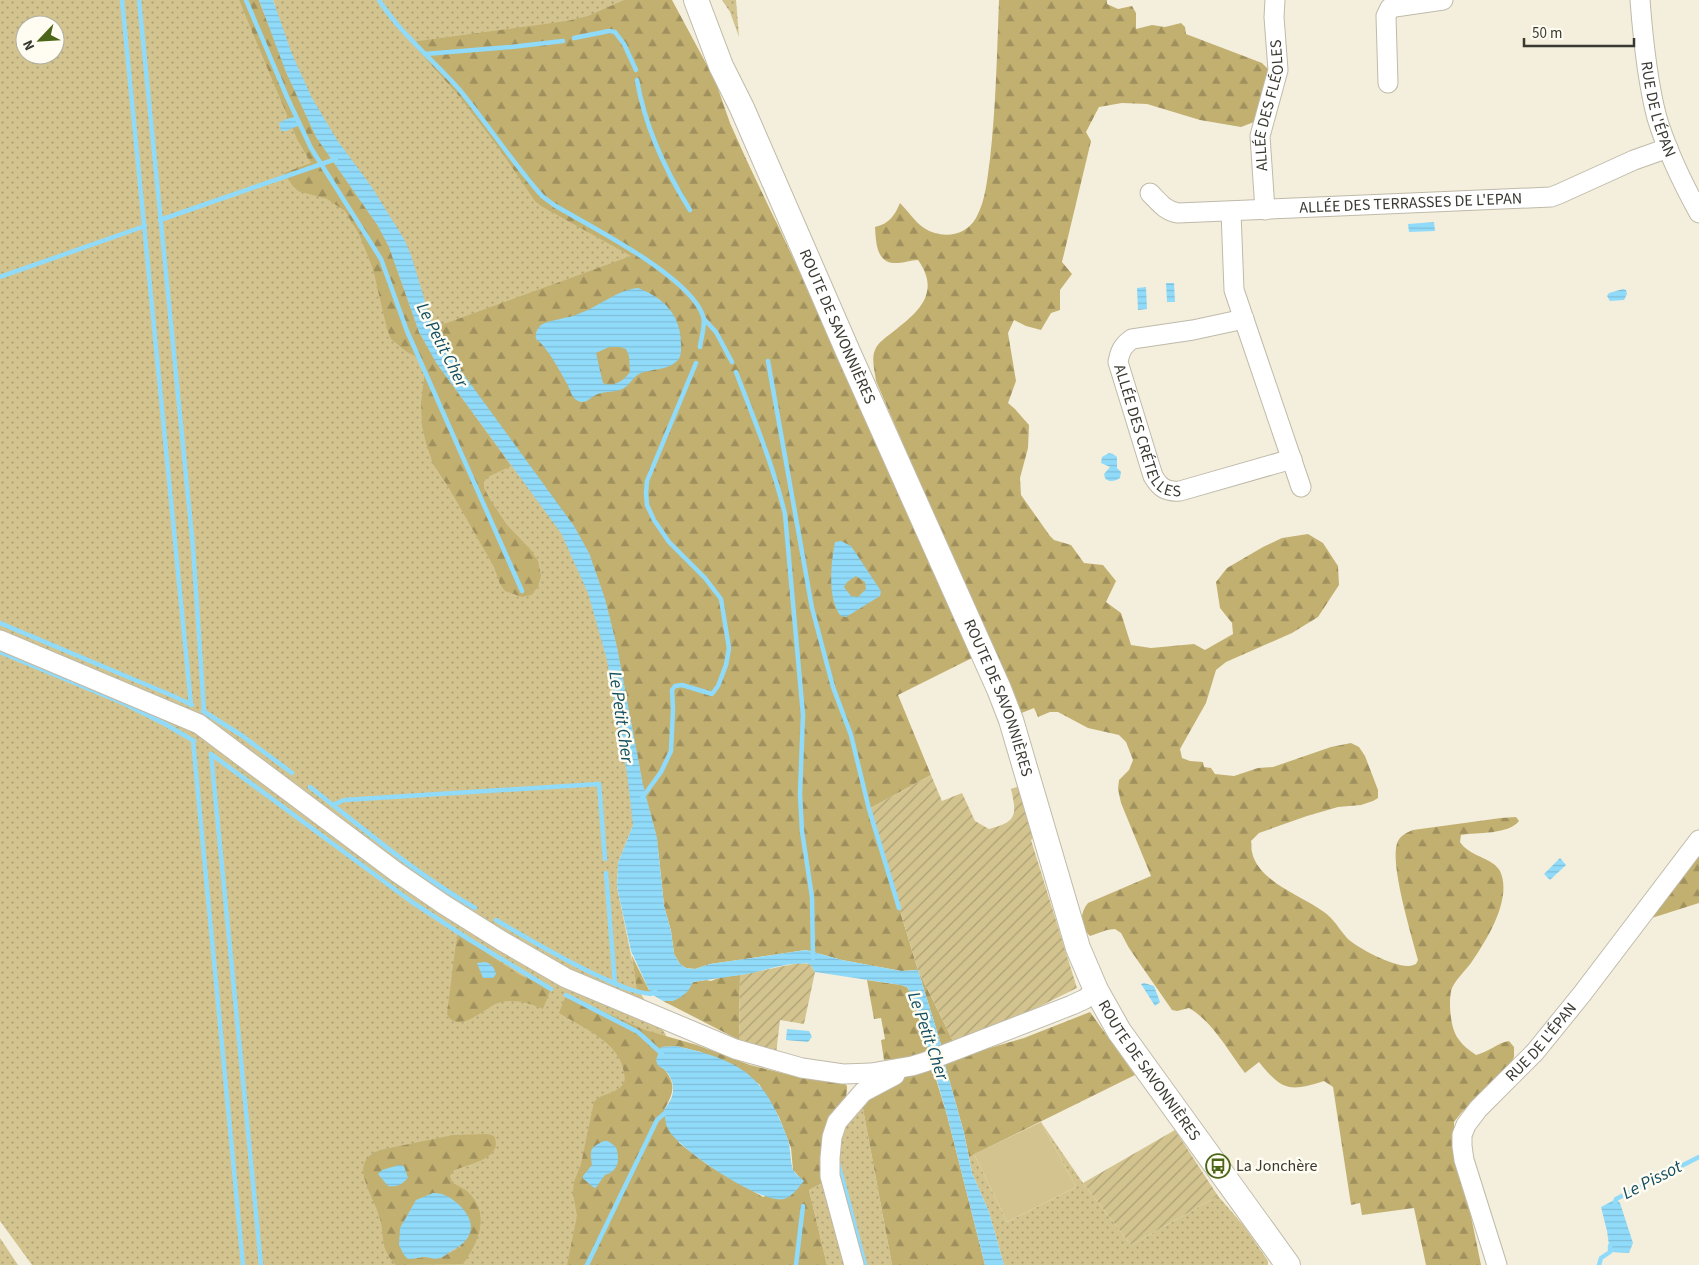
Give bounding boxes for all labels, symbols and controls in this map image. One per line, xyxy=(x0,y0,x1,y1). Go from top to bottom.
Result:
north arrow xyxy=(15,15,65,65)
scale bar xyxy=(1524,15,1634,47)
text: 50 m xyxy=(1532,23,1562,44)
text: N xyxy=(18,37,40,54)
street label: ALLÉE DES FLÉOLES xyxy=(1249,39,1289,172)
street label: RUE DE L'ÉPAN xyxy=(1635,60,1681,161)
street label: ALLÉE DES TERRASSES DE L'EPAN xyxy=(1299,187,1523,219)
street label: ROUTE DE SAVONNIÈRES xyxy=(794,246,881,408)
water label: Le Petit Cher xyxy=(410,298,474,392)
street label: ALLÉE DES CRÉTELLES xyxy=(1108,362,1181,502)
street label: ROUTE DE SAVONNIÈRES xyxy=(958,616,1038,779)
water label: Le Petit Cher xyxy=(602,670,640,765)
water label: Le Petit Cher xyxy=(901,988,955,1084)
street label: ROUTE DE SAVONNIÈRES xyxy=(1093,996,1206,1145)
street label: RUE DE L'ÉPAN xyxy=(1500,998,1582,1087)
bus stop icon: La Jonchère xyxy=(1205,1153,1231,1179)
water label: Le Pissot xyxy=(1618,1154,1687,1206)
place label: La Jonchère xyxy=(1236,1155,1317,1177)

